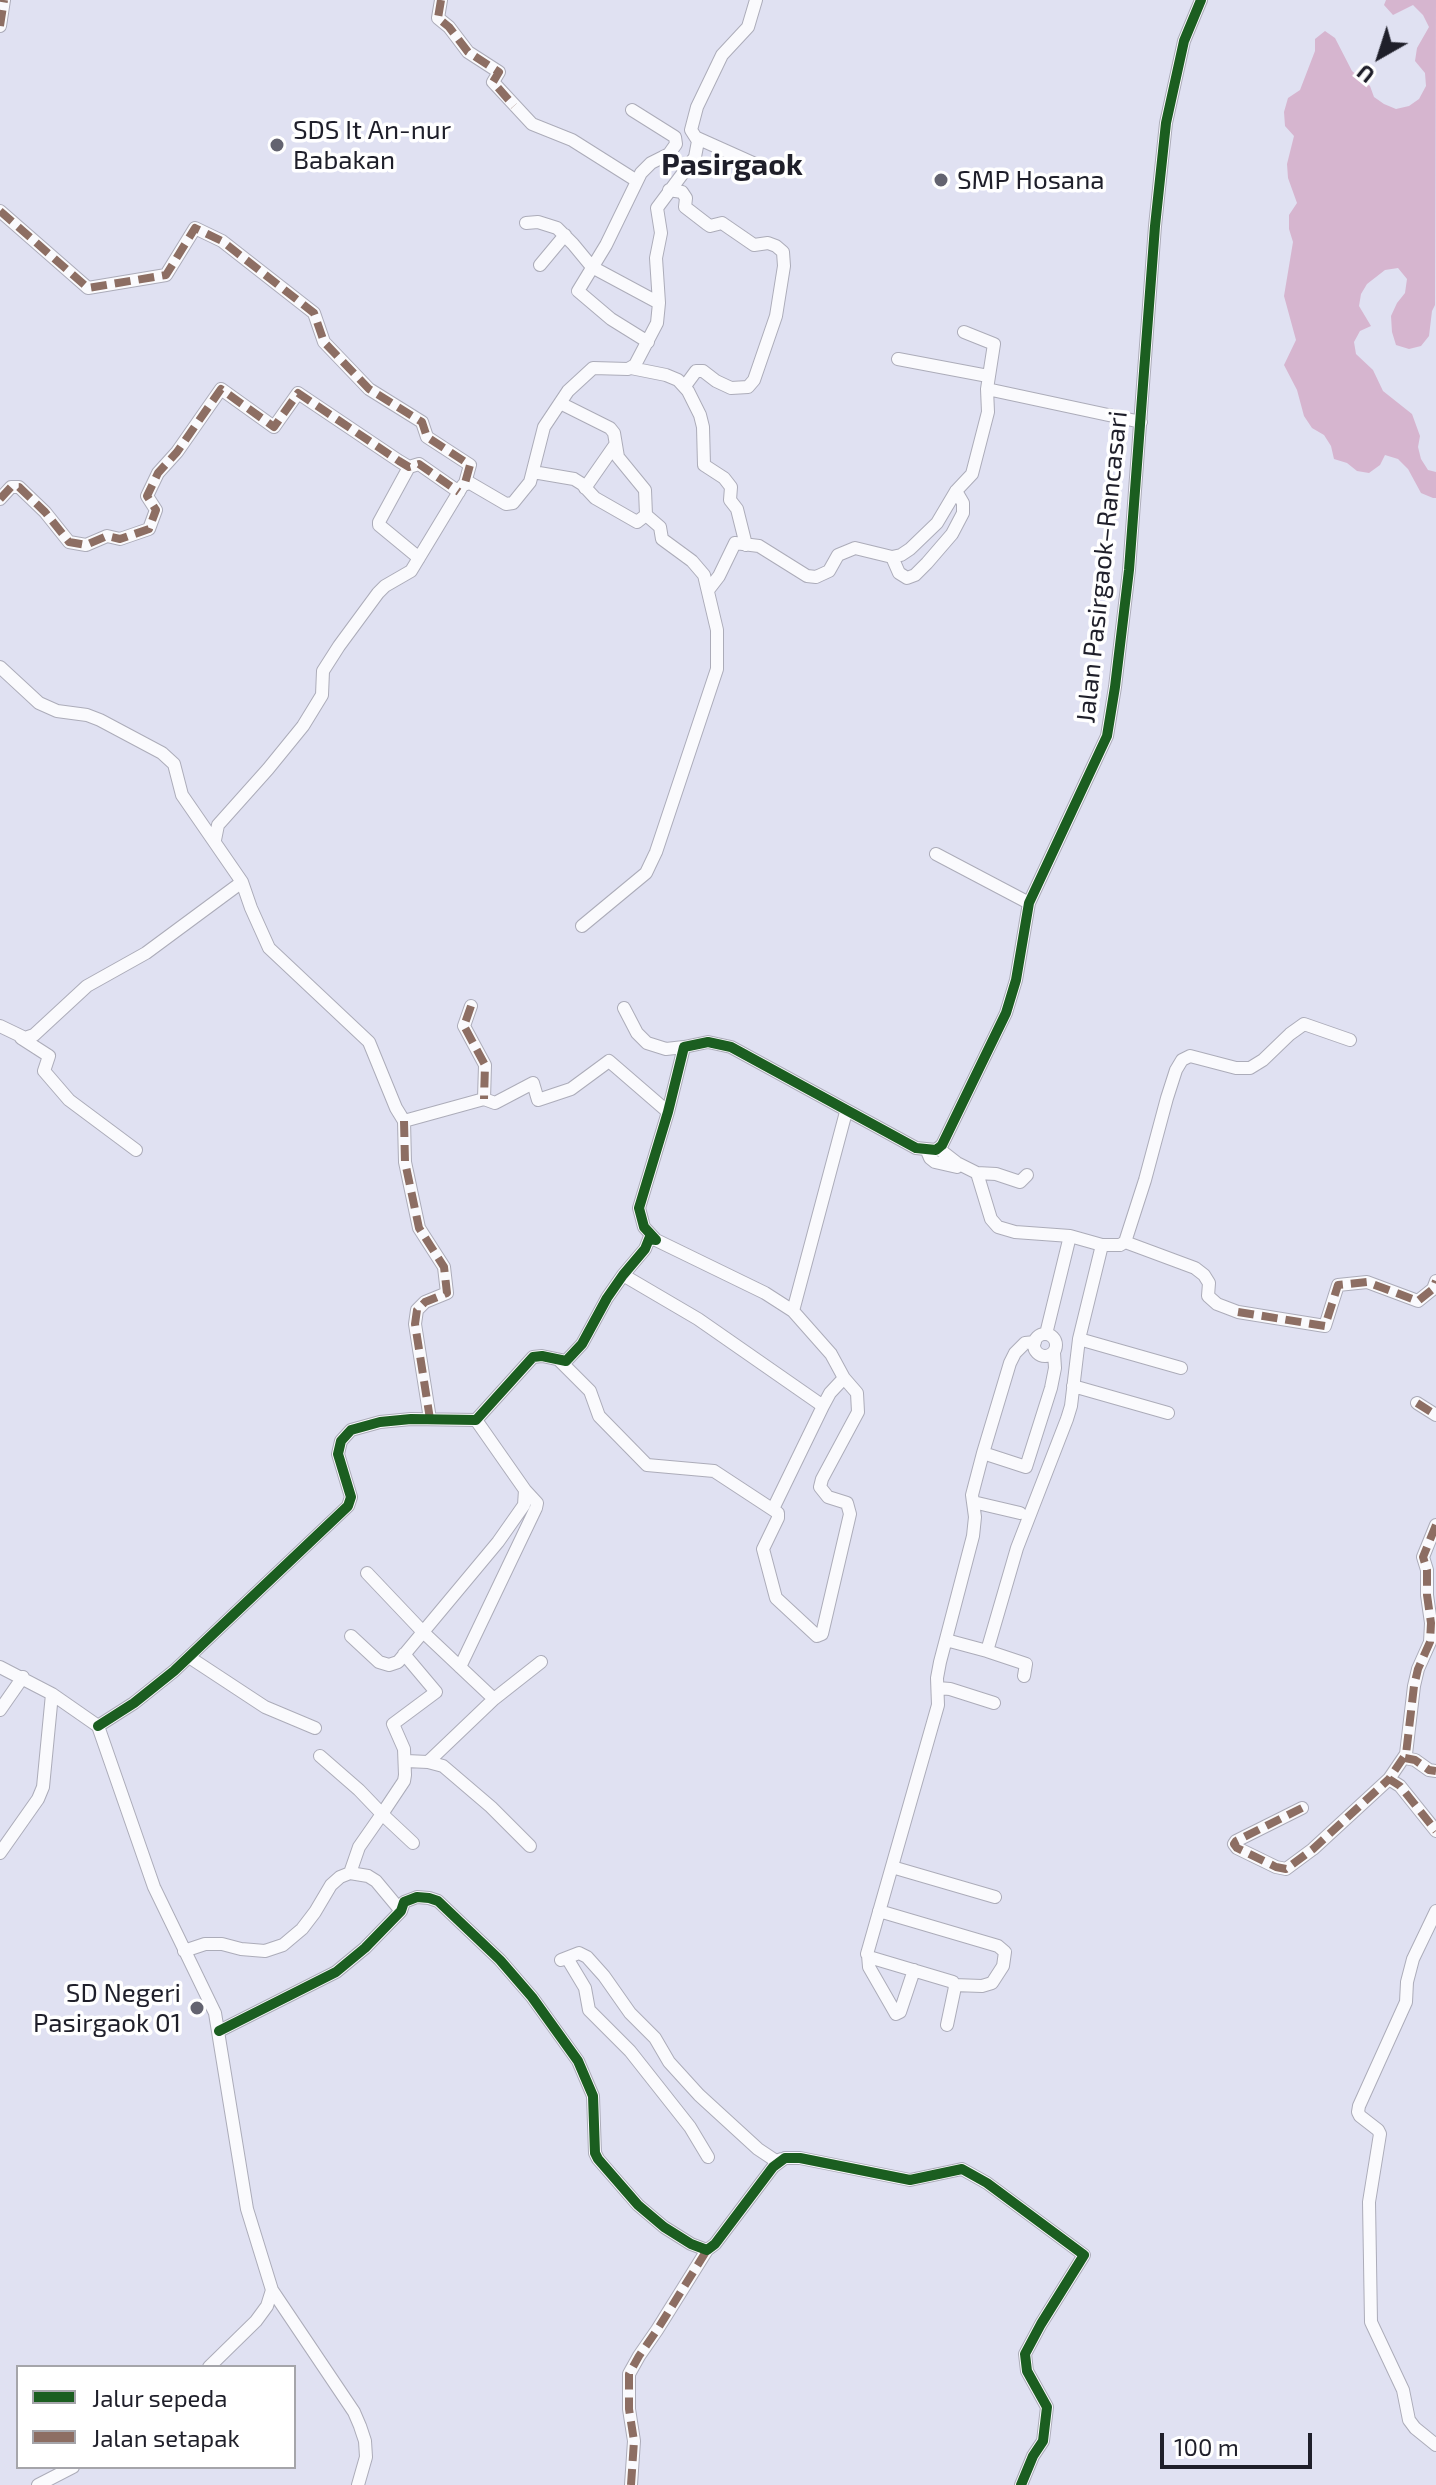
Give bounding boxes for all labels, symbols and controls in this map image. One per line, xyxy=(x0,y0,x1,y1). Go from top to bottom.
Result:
north arrow xyxy=(1340,16,1420,96)
text: U xyxy=(1351,60,1379,90)
place label: SDS It An-nur Babakan xyxy=(293,114,451,176)
marker: SDS It An-nur Babakan xyxy=(268,136,286,154)
district label: Pasirgaok xyxy=(661,147,803,183)
place label: SMP Hosana xyxy=(957,164,1105,196)
marker: SMP Hosana xyxy=(932,171,950,189)
street label: Jalan Pasirgaok–Rancasari xyxy=(1070,409,1134,725)
place label: SD Negeri Pasirgaok 01 xyxy=(33,1977,181,2038)
marker: SD Negeri Pasirgaok 01 xyxy=(188,1999,206,2017)
legend xyxy=(16,2365,296,2469)
text: Jalur sepeda xyxy=(92,2383,227,2412)
scale bar xyxy=(1164,2417,1316,2467)
text: Jalan setapak xyxy=(92,2423,240,2452)
text: 100 m xyxy=(1174,2432,1239,2461)

